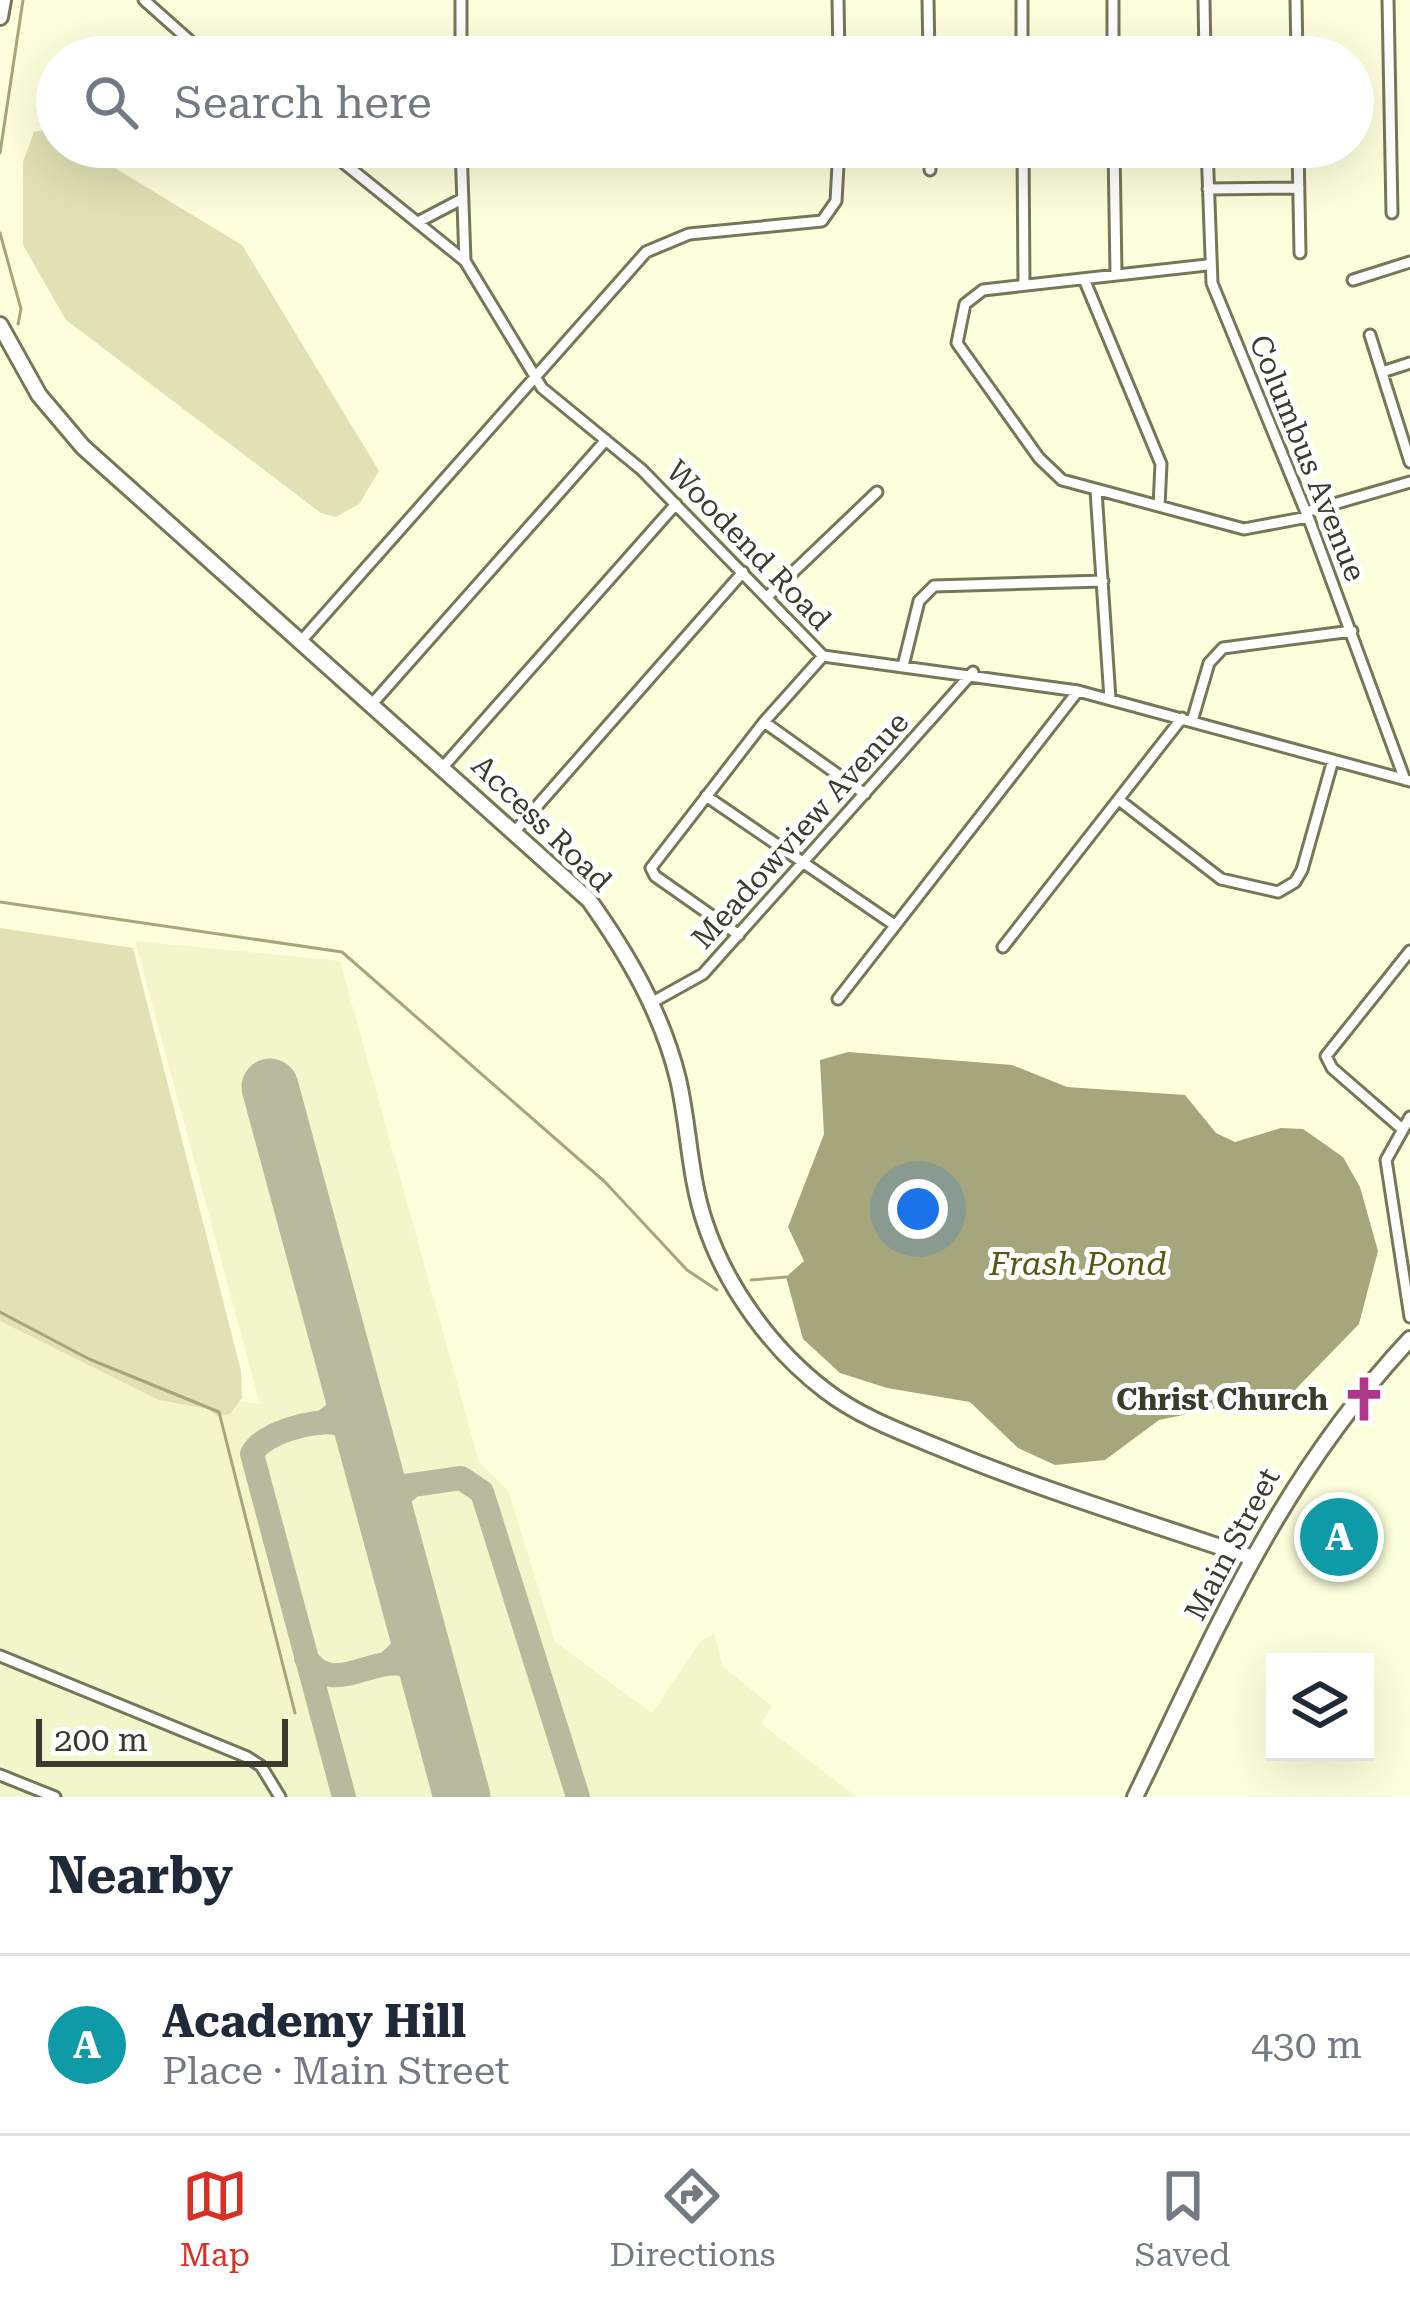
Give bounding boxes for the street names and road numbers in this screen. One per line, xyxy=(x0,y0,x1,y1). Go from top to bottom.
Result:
street label: Columbus Avenue xyxy=(1243,330,1373,586)
street label: Woodend Road xyxy=(659,453,839,637)
street label: Meadowview Avenue xyxy=(685,704,915,956)
street label: Access Road xyxy=(465,748,619,898)
street label: Main Street xyxy=(1177,1462,1287,1626)

